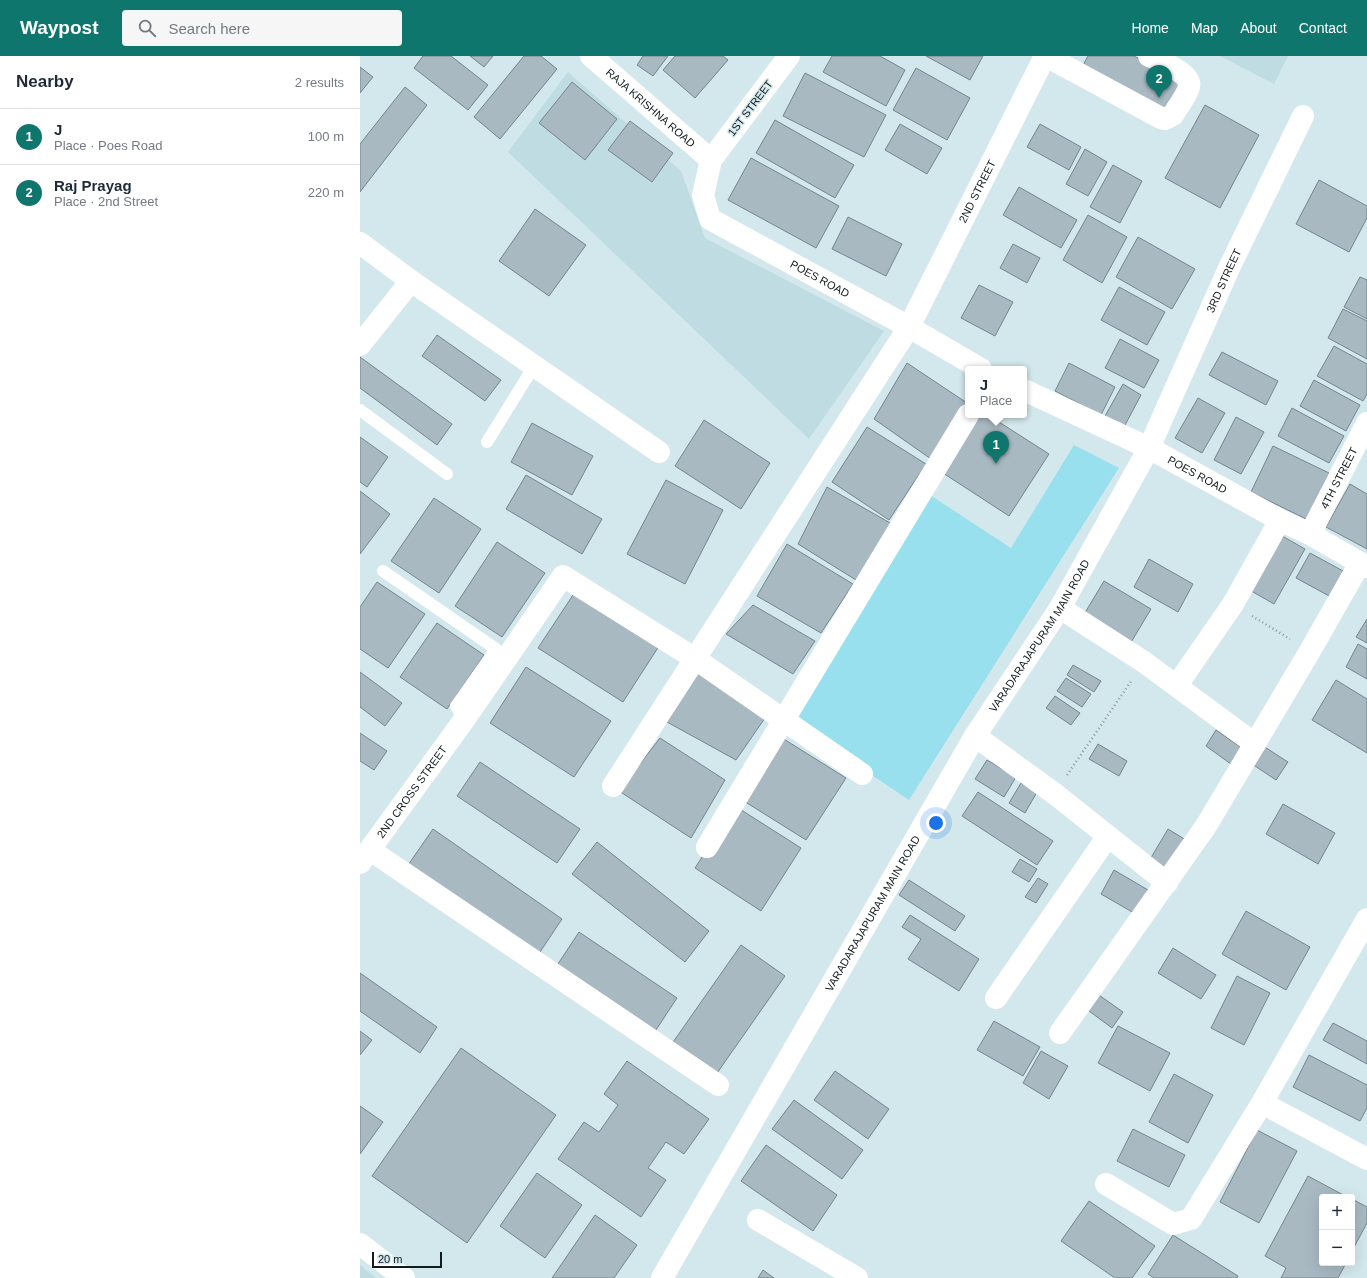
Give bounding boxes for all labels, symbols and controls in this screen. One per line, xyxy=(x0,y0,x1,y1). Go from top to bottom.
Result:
search box xyxy=(122,10,402,46)
text: Waypost xyxy=(20,17,98,38)
icon: search xyxy=(136,17,158,39)
text: Search here xyxy=(168,20,250,37)
text: Home xyxy=(1132,20,1169,36)
text: Map xyxy=(1191,20,1218,36)
text: About xyxy=(1240,20,1277,36)
text: Contact xyxy=(1299,20,1347,36)
pin: 2 xyxy=(1146,65,1172,98)
street label: RAJA KRISHNA ROAD xyxy=(604,66,698,150)
text: Nearby xyxy=(16,72,74,91)
text: 2 results xyxy=(295,75,344,90)
street label: 1ST STREET xyxy=(725,78,775,138)
text: J xyxy=(54,121,62,138)
text: 1 xyxy=(25,129,33,144)
text: 100 m xyxy=(308,129,344,144)
text: Place · Poes Road xyxy=(54,138,162,153)
street label: 2ND STREET xyxy=(956,158,998,225)
text: Raj Prayag xyxy=(54,177,132,194)
text: 2 xyxy=(25,185,33,200)
text: 220 m xyxy=(308,185,344,200)
text: Place · 2nd Street xyxy=(54,194,158,209)
street label: 3RD STREET xyxy=(1204,247,1244,314)
street label: POES ROAD xyxy=(788,258,852,300)
popup xyxy=(965,366,1027,418)
text: J xyxy=(980,376,988,393)
text: Place xyxy=(980,393,1012,408)
pin: 1 xyxy=(983,431,1009,464)
street label: 4TH STREET xyxy=(1318,445,1360,511)
street label: POES ROAD xyxy=(1166,454,1229,496)
street label: VARADARAJAPURAM MAIN ROAD xyxy=(987,558,1092,714)
street label: 2ND CROSS STREET xyxy=(374,743,449,840)
your location xyxy=(926,813,946,833)
street label: VARADARAJAPURAM MAIN ROAD xyxy=(823,833,922,993)
map controls xyxy=(1319,1194,1355,1266)
button: + xyxy=(1319,1194,1355,1230)
button: − xyxy=(1319,1230,1355,1266)
scale bar xyxy=(372,1250,442,1269)
text: 20 m xyxy=(378,1253,402,1265)

